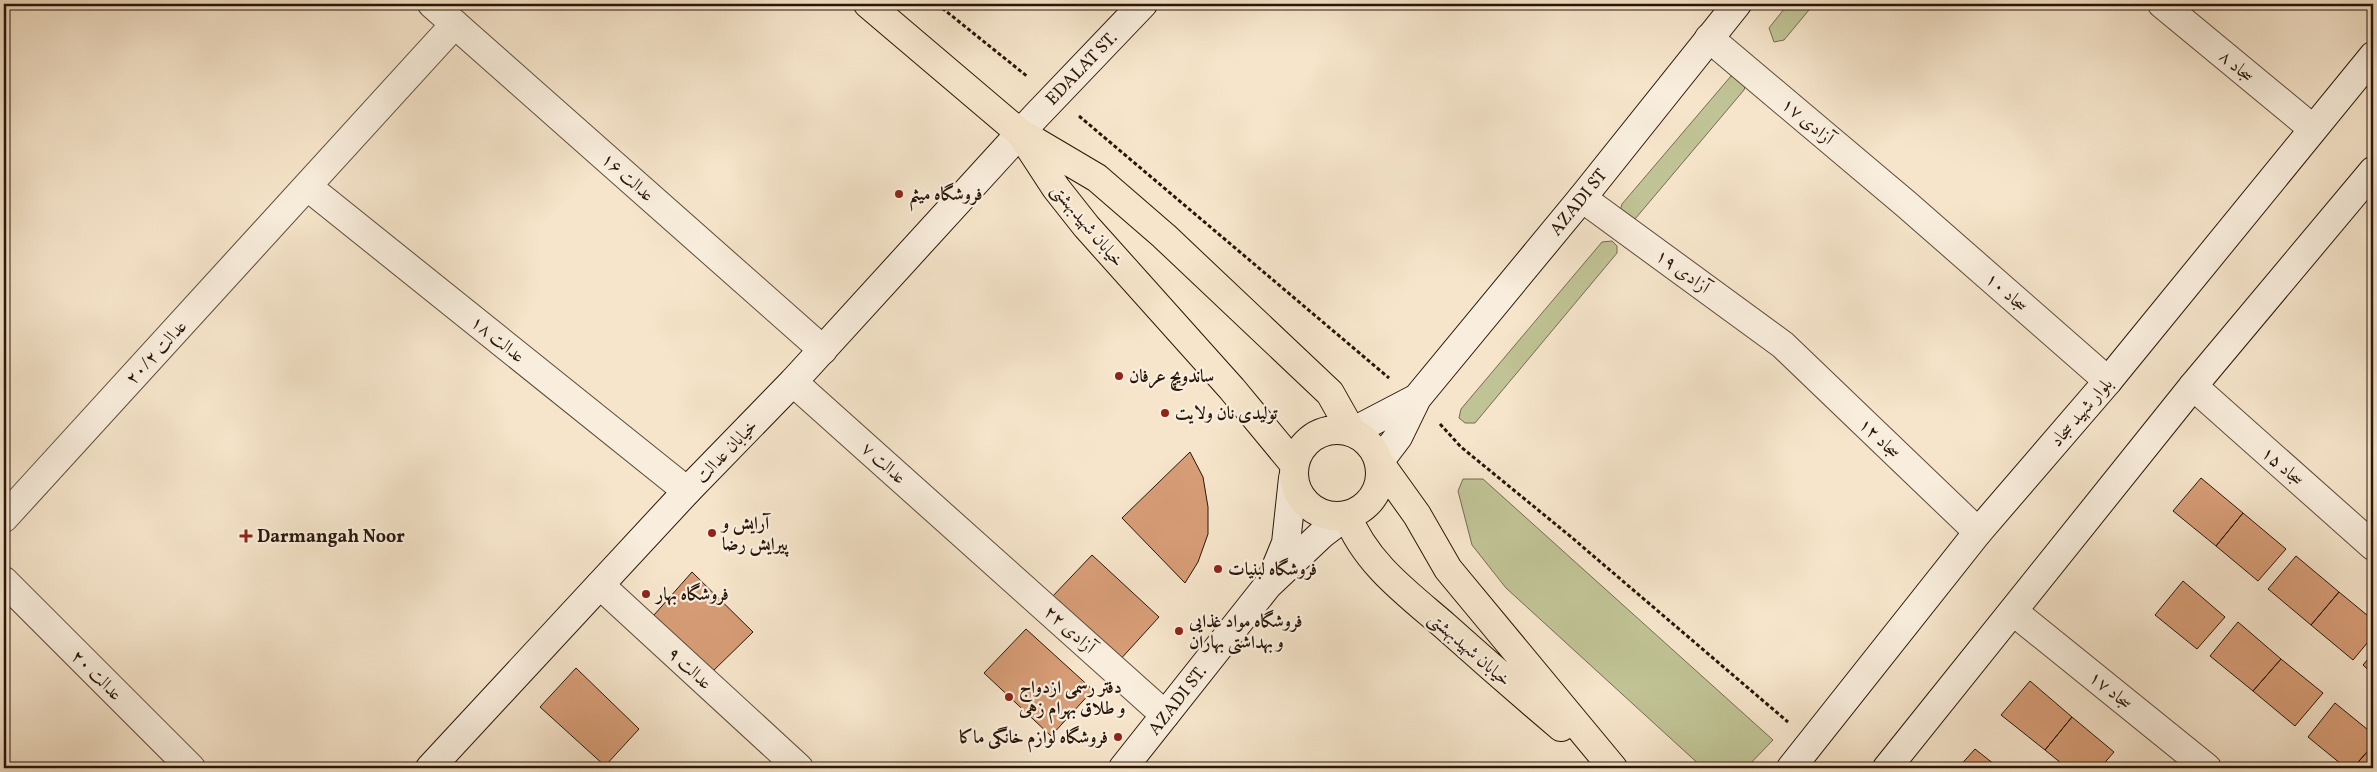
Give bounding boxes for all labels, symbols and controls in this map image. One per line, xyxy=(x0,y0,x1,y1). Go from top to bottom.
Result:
street label: EDALAT ST. xyxy=(1040,27,1124,112)
street label: سجاد ۸ xyxy=(2213,45,2259,89)
street label: آزادی ۱۷ xyxy=(1775,93,1840,153)
street label: عدالت ۱۶ xyxy=(595,148,659,209)
street label: AZADI ST xyxy=(1544,164,1614,242)
street label: خیابان شهیدبهشتی xyxy=(1044,179,1129,273)
place label: فروشگاه میثم xyxy=(909,182,983,212)
marker: فروشگاه میثم xyxy=(893,188,905,200)
street label: آزادی ۱۹ xyxy=(1650,244,1716,302)
street label: سجاد ۱۰ xyxy=(1979,267,2033,319)
street label: عدالت ۱۸ xyxy=(465,311,529,370)
street label: عدالت ۲۰/۲ xyxy=(121,315,194,391)
place label: ساندویچ عرفان xyxy=(1129,365,1214,391)
marker: ساندویچ عرفان xyxy=(1113,370,1125,382)
street label: بلوار شهید سجاد xyxy=(2045,373,2119,453)
place label: تولیدی نان ولایت xyxy=(1175,402,1278,427)
marker: تولیدی نان ولایت xyxy=(1159,407,1171,419)
street label: سجاد ۱۲ xyxy=(1852,413,1905,465)
street label: خیابان عدالت xyxy=(690,415,764,490)
street label: عدالت ۷ xyxy=(855,437,911,491)
street label: سجاد ۱۵ xyxy=(2255,441,2309,493)
place label: آرایش و پیرایش رضا xyxy=(720,512,789,558)
place label: Darmangah Noor xyxy=(257,525,405,550)
marker: آرایش و پیرایش رضا xyxy=(706,527,718,539)
marker: Darmangah Noor xyxy=(239,529,253,543)
place label: فروشگاه لبنیات xyxy=(1228,557,1317,583)
marker: فروشگاه لبنیات xyxy=(1212,563,1224,575)
place label: فروشگاه بهار xyxy=(654,582,729,608)
marker: فروشگاه بهار xyxy=(640,588,652,600)
street label: آزادی ۲۲ xyxy=(1038,600,1102,661)
street label: خیابان شهیدبهشتی xyxy=(1422,607,1516,693)
place label: فروشگاه مواد غذایی و بهداشتی بهاران xyxy=(1188,609,1302,656)
marker: فروشگاه مواد غذایی و بهداشتی بهاران xyxy=(1173,625,1185,637)
street label: عدالت ۹ xyxy=(661,642,717,696)
street label: عدالت ۲۰ xyxy=(65,645,127,707)
street label: AZADI ST. xyxy=(1143,661,1213,741)
street label: سجاد ۱۷ xyxy=(2083,666,2137,716)
place label: دفتر رسمی ازدواج و طلاق بهرام زهی xyxy=(1018,676,1125,724)
marker: دفتر رسمی ازدواج و طلاق بهرام زهی xyxy=(1003,691,1015,703)
place label: فروشگاه لوازم خانگی ماکا xyxy=(959,725,1108,753)
marker: فروشگاه لوازم خانگی ماکا xyxy=(1112,731,1124,743)

